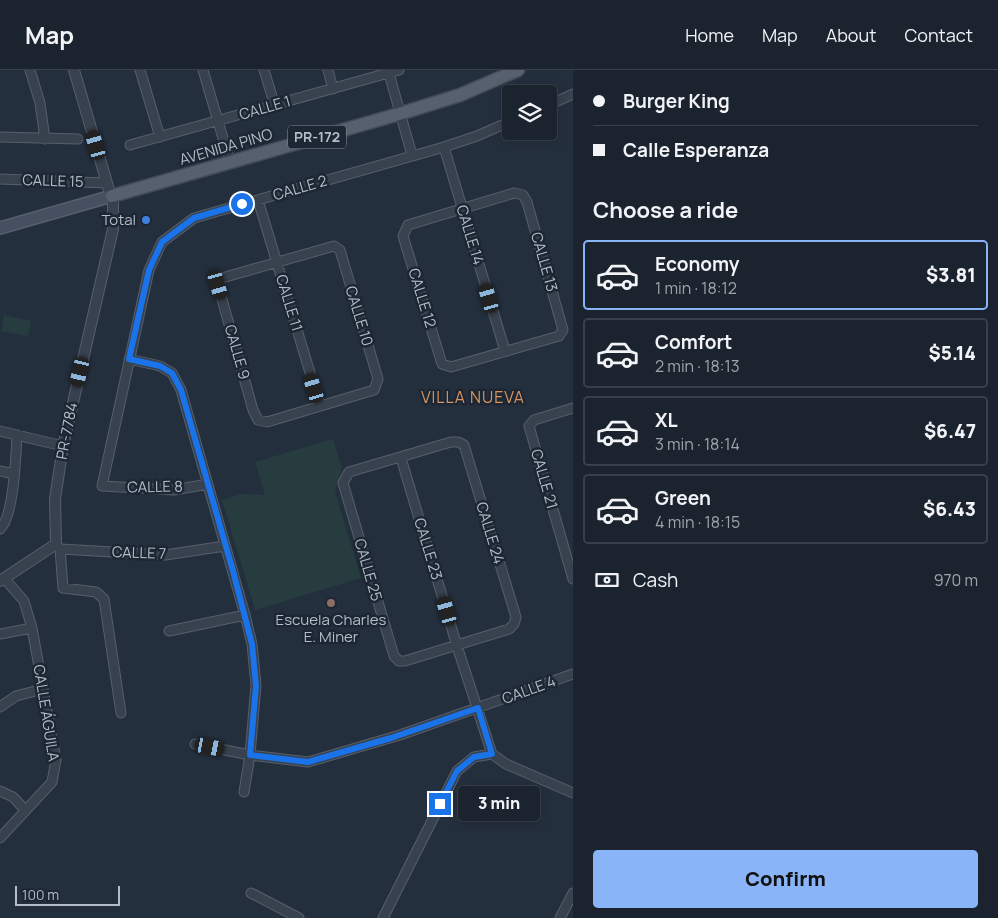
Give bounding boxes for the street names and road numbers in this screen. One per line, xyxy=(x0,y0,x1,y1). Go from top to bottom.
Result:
street label: CALLE 1 xyxy=(237,90,293,125)
street label: AVENIDA PINO xyxy=(177,123,275,170)
road number: PR-172 xyxy=(288,126,346,148)
street label: CALLE 15 xyxy=(22,169,84,192)
street label: CALLE 2 xyxy=(270,170,329,205)
street label: CALLE 14 xyxy=(451,202,490,267)
street label: CALLE 13 xyxy=(526,230,563,294)
street label: CALLE 12 xyxy=(403,266,441,330)
street label: CALLE 11 xyxy=(271,272,308,334)
street label: CALLE 10 xyxy=(340,283,379,348)
street label: CALLE 9 xyxy=(220,322,255,382)
street label: PR-7784 xyxy=(51,400,82,461)
street label: CALLE 21 xyxy=(526,447,563,511)
street label: CALLE 8 xyxy=(127,476,183,497)
street label: CALLE 24 xyxy=(471,499,510,567)
street label: CALLE 23 xyxy=(409,515,448,582)
street label: CALLE 25 xyxy=(350,536,387,604)
street label: CALLE 7 xyxy=(111,541,167,564)
street label: CALLE ÁGUILA xyxy=(28,663,65,763)
street label: CALLE 4 xyxy=(499,670,559,709)

